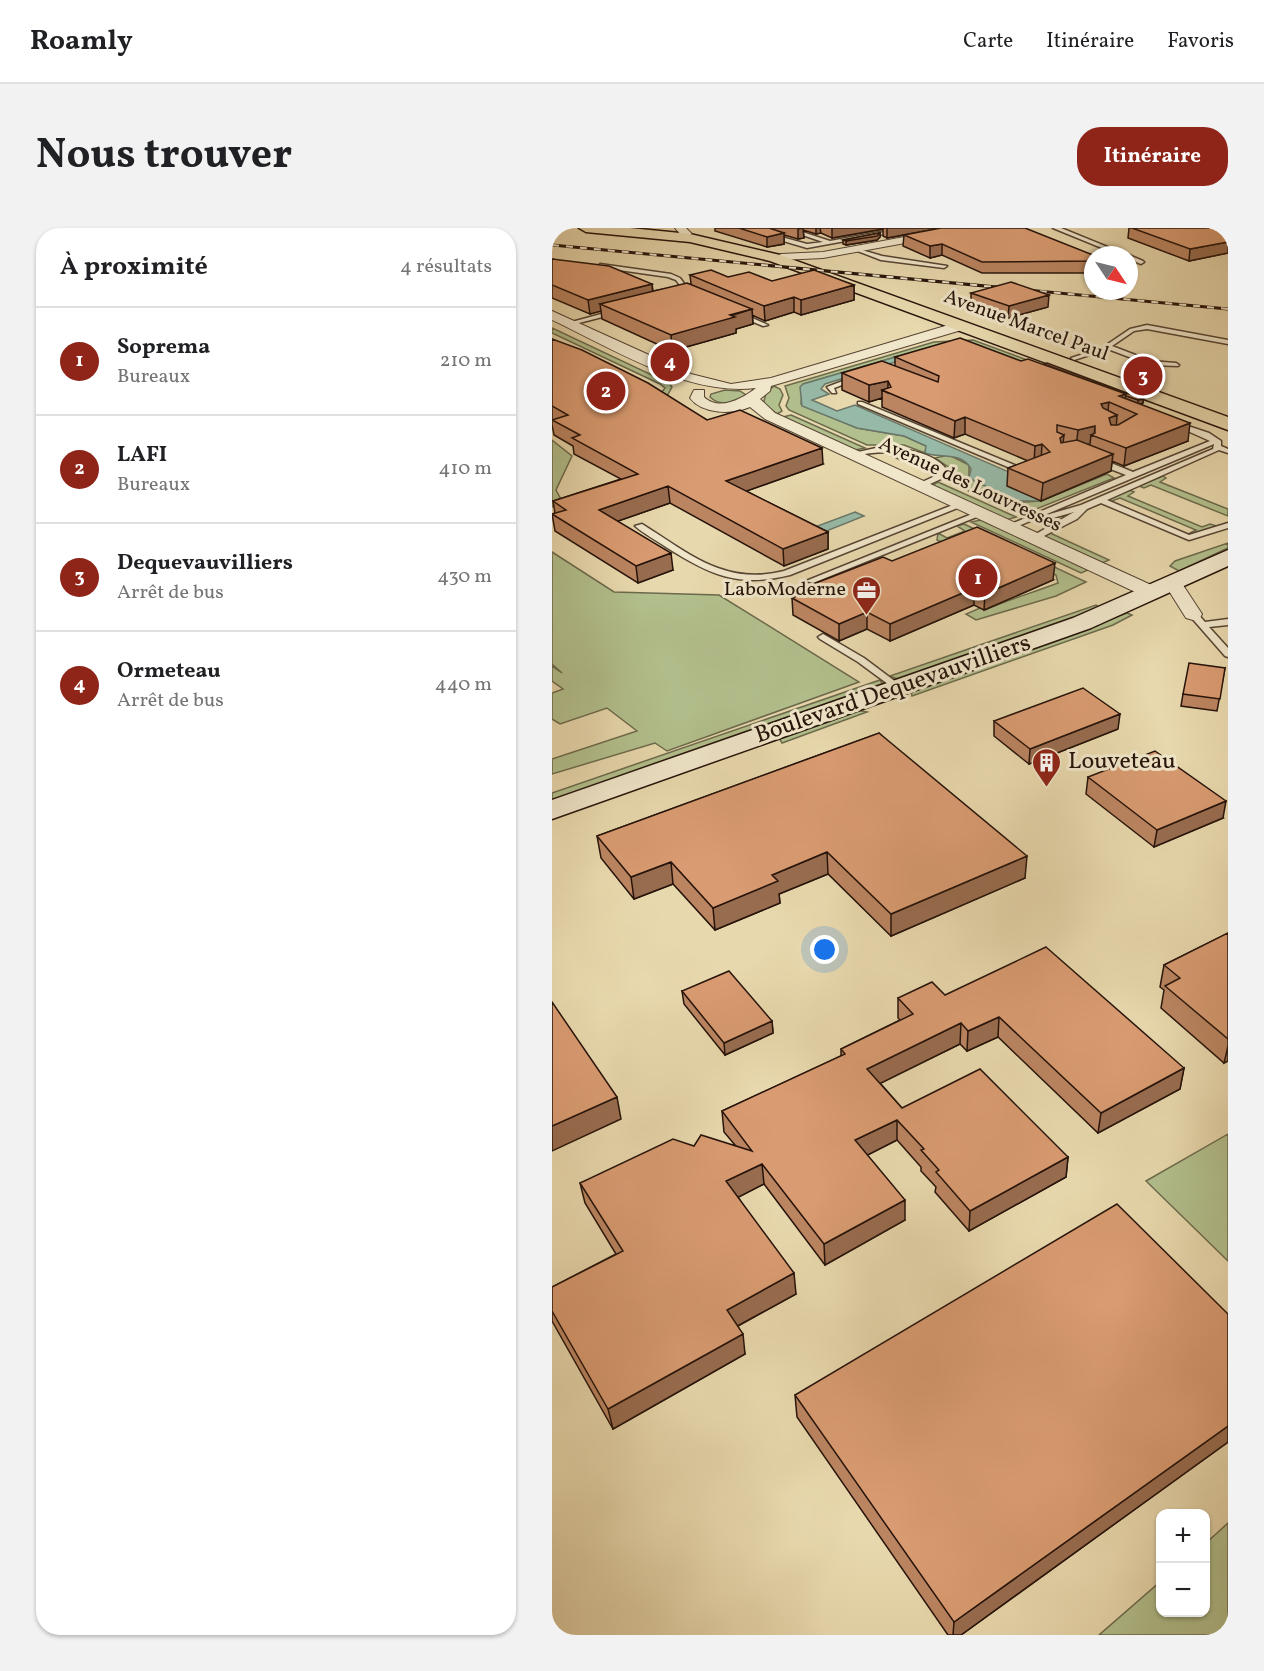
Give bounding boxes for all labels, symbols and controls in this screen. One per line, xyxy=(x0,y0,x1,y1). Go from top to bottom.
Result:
text: Roamly xyxy=(30,22,133,61)
text: Carte xyxy=(963,27,1013,56)
text: Itinéraire xyxy=(1046,27,1134,56)
text: Favoris xyxy=(1167,27,1234,56)
text: Nous trouver xyxy=(36,127,292,186)
button: Itinéraire xyxy=(1077,127,1228,186)
north arrow xyxy=(1084,246,1138,300)
text: À proximité xyxy=(60,249,208,285)
text: 4 résultats xyxy=(400,253,492,281)
street label: Avenue Marcel Paul xyxy=(940,283,1112,369)
text: Soprema xyxy=(117,332,210,363)
pin: 4 xyxy=(650,340,690,384)
text: 1 xyxy=(75,347,84,375)
text: 210 m xyxy=(440,347,492,375)
pin: 3 xyxy=(1124,354,1162,398)
text: Bureaux xyxy=(117,363,190,391)
pin: 2 xyxy=(586,368,626,414)
street label: Avenue des Louvresses xyxy=(874,430,1066,540)
text: LAFI xyxy=(117,440,167,471)
text: 2 xyxy=(74,455,85,483)
text: 410 m xyxy=(439,455,492,483)
text: Bureaux xyxy=(117,471,190,499)
text: Dequevauvilliers xyxy=(117,548,293,579)
pin: 1 xyxy=(958,556,998,600)
text: 3 xyxy=(74,563,85,591)
text: 430 m xyxy=(437,563,492,591)
office icon: LaboModerne xyxy=(851,574,883,616)
place label: LaboModerne xyxy=(724,576,846,604)
text: Arrêt de bus xyxy=(117,579,224,607)
street label: Boulevard Dequevauvilliers xyxy=(750,627,1036,753)
text: Ormeteau xyxy=(117,656,221,687)
text: 4 xyxy=(73,671,86,699)
text: 440 m xyxy=(435,671,492,699)
text: Arrêt de bus xyxy=(117,687,224,715)
place label: Louveteau xyxy=(1068,745,1176,779)
building icon: Louveteau xyxy=(1031,746,1063,788)
your location xyxy=(810,935,839,964)
map controls xyxy=(1156,1509,1210,1617)
button: + xyxy=(1156,1509,1210,1563)
button: − xyxy=(1156,1563,1210,1617)

